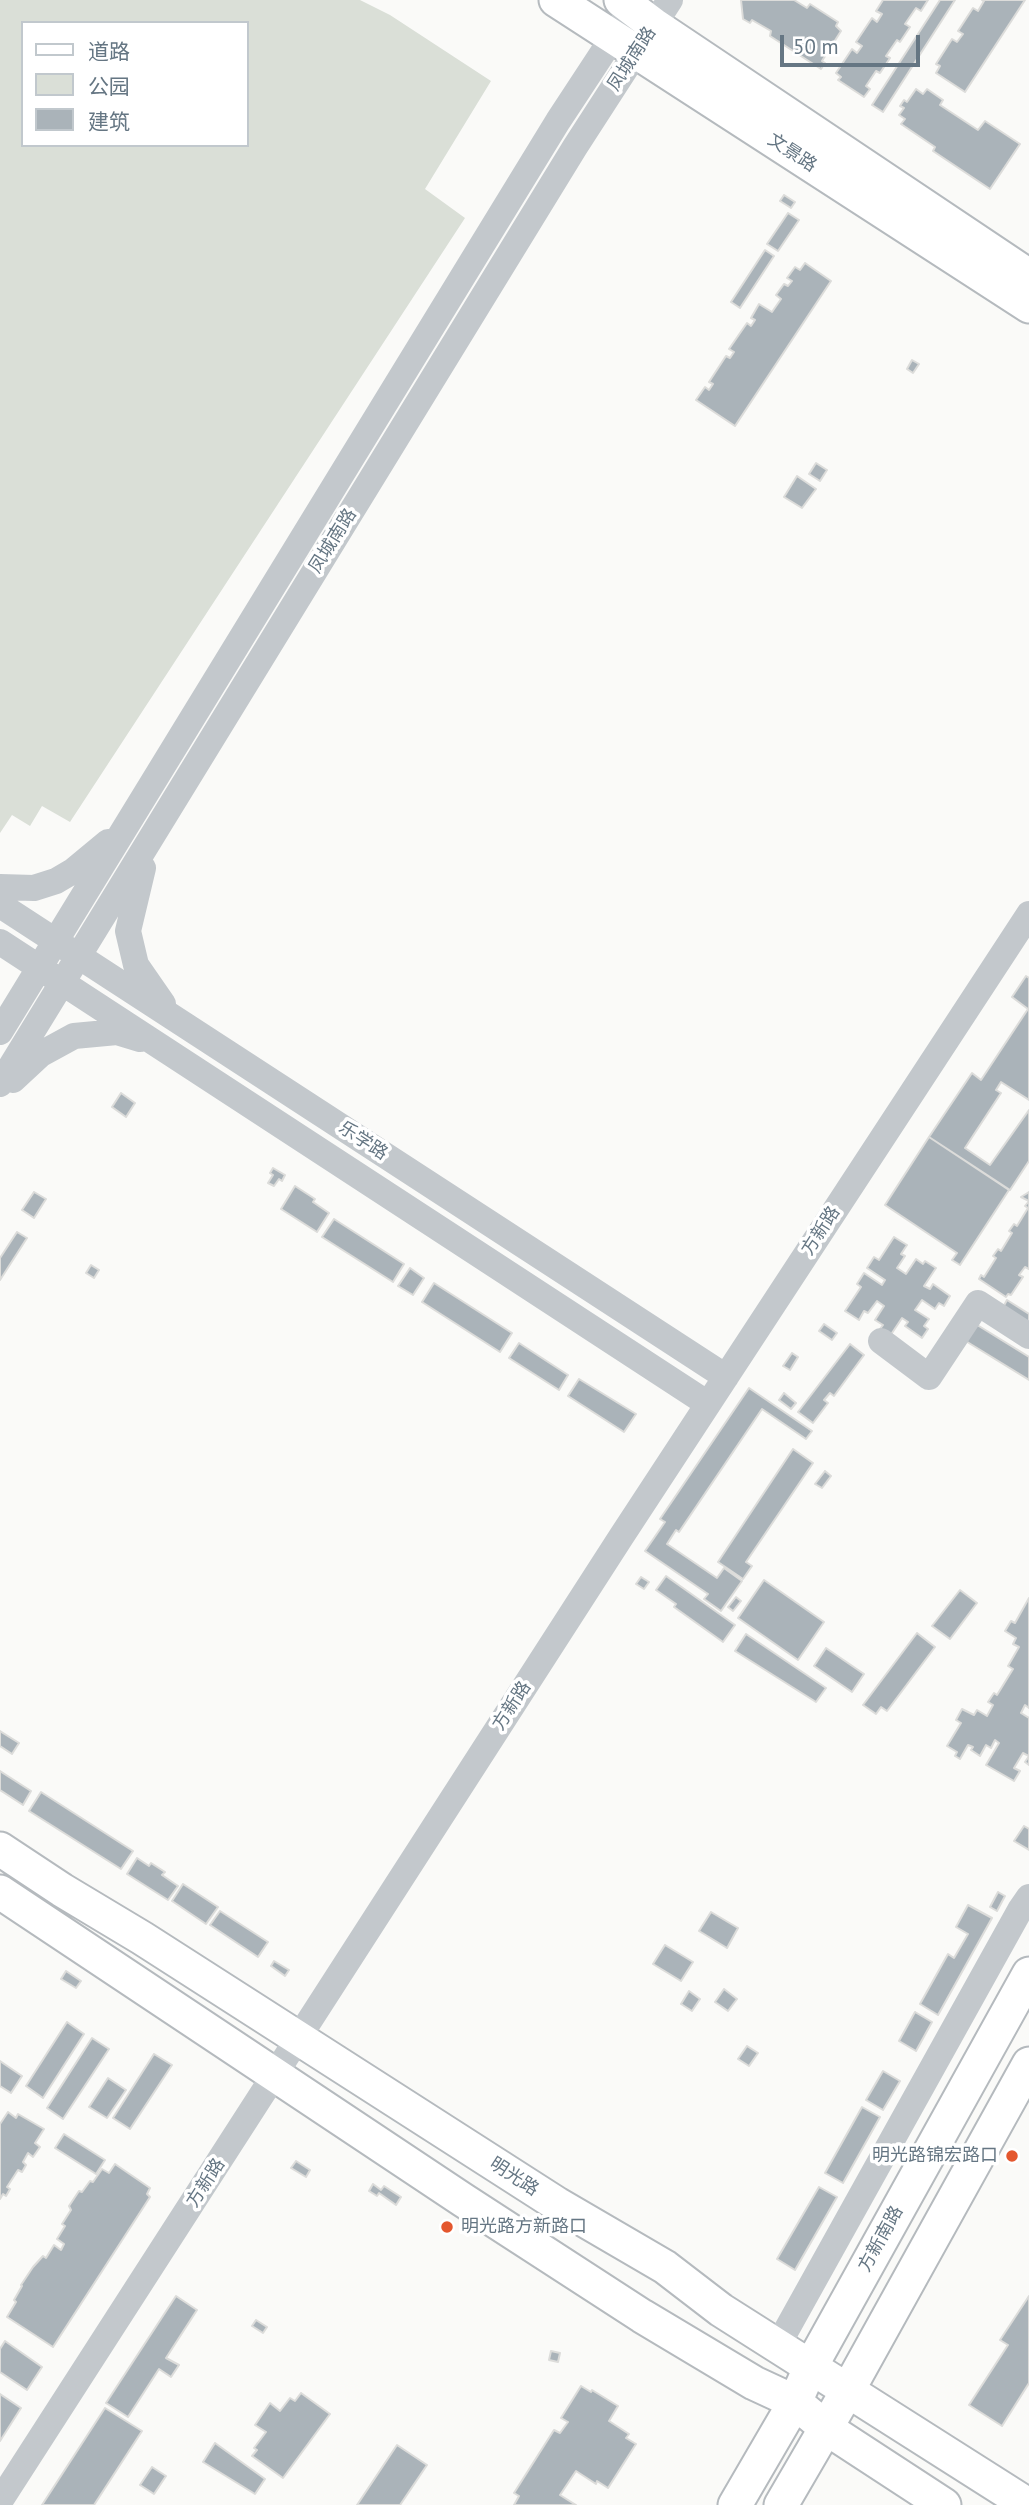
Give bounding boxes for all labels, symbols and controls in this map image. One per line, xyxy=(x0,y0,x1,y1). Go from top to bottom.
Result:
legend xyxy=(21,21,248,147)
scale bar xyxy=(784,21,924,65)
street label: 凤城南路 xyxy=(603,23,661,95)
text: 50 m xyxy=(793,33,839,60)
text: 道路 xyxy=(88,38,130,65)
text: 公园 xyxy=(88,73,130,100)
text: 建筑 xyxy=(88,108,130,135)
street label: 文景路 xyxy=(763,129,821,177)
street label: 凤城南路 xyxy=(305,505,361,577)
street label: 乐学路 xyxy=(334,1117,392,1165)
street label: 方新路 xyxy=(797,1202,845,1260)
street label: 方新路 xyxy=(488,1677,536,1735)
place label: 明光路锦宏路口 xyxy=(872,2145,998,2167)
marker: 明光路锦宏路口 xyxy=(1004,2148,1020,2164)
street label: 明光路 xyxy=(485,2153,543,2201)
street label: 方新路 xyxy=(182,2154,230,2212)
street label: 方新南路 xyxy=(854,2202,908,2276)
place label: 明光路方新路口 xyxy=(461,2216,587,2238)
marker: 明光路方新路口 xyxy=(439,2219,455,2235)

